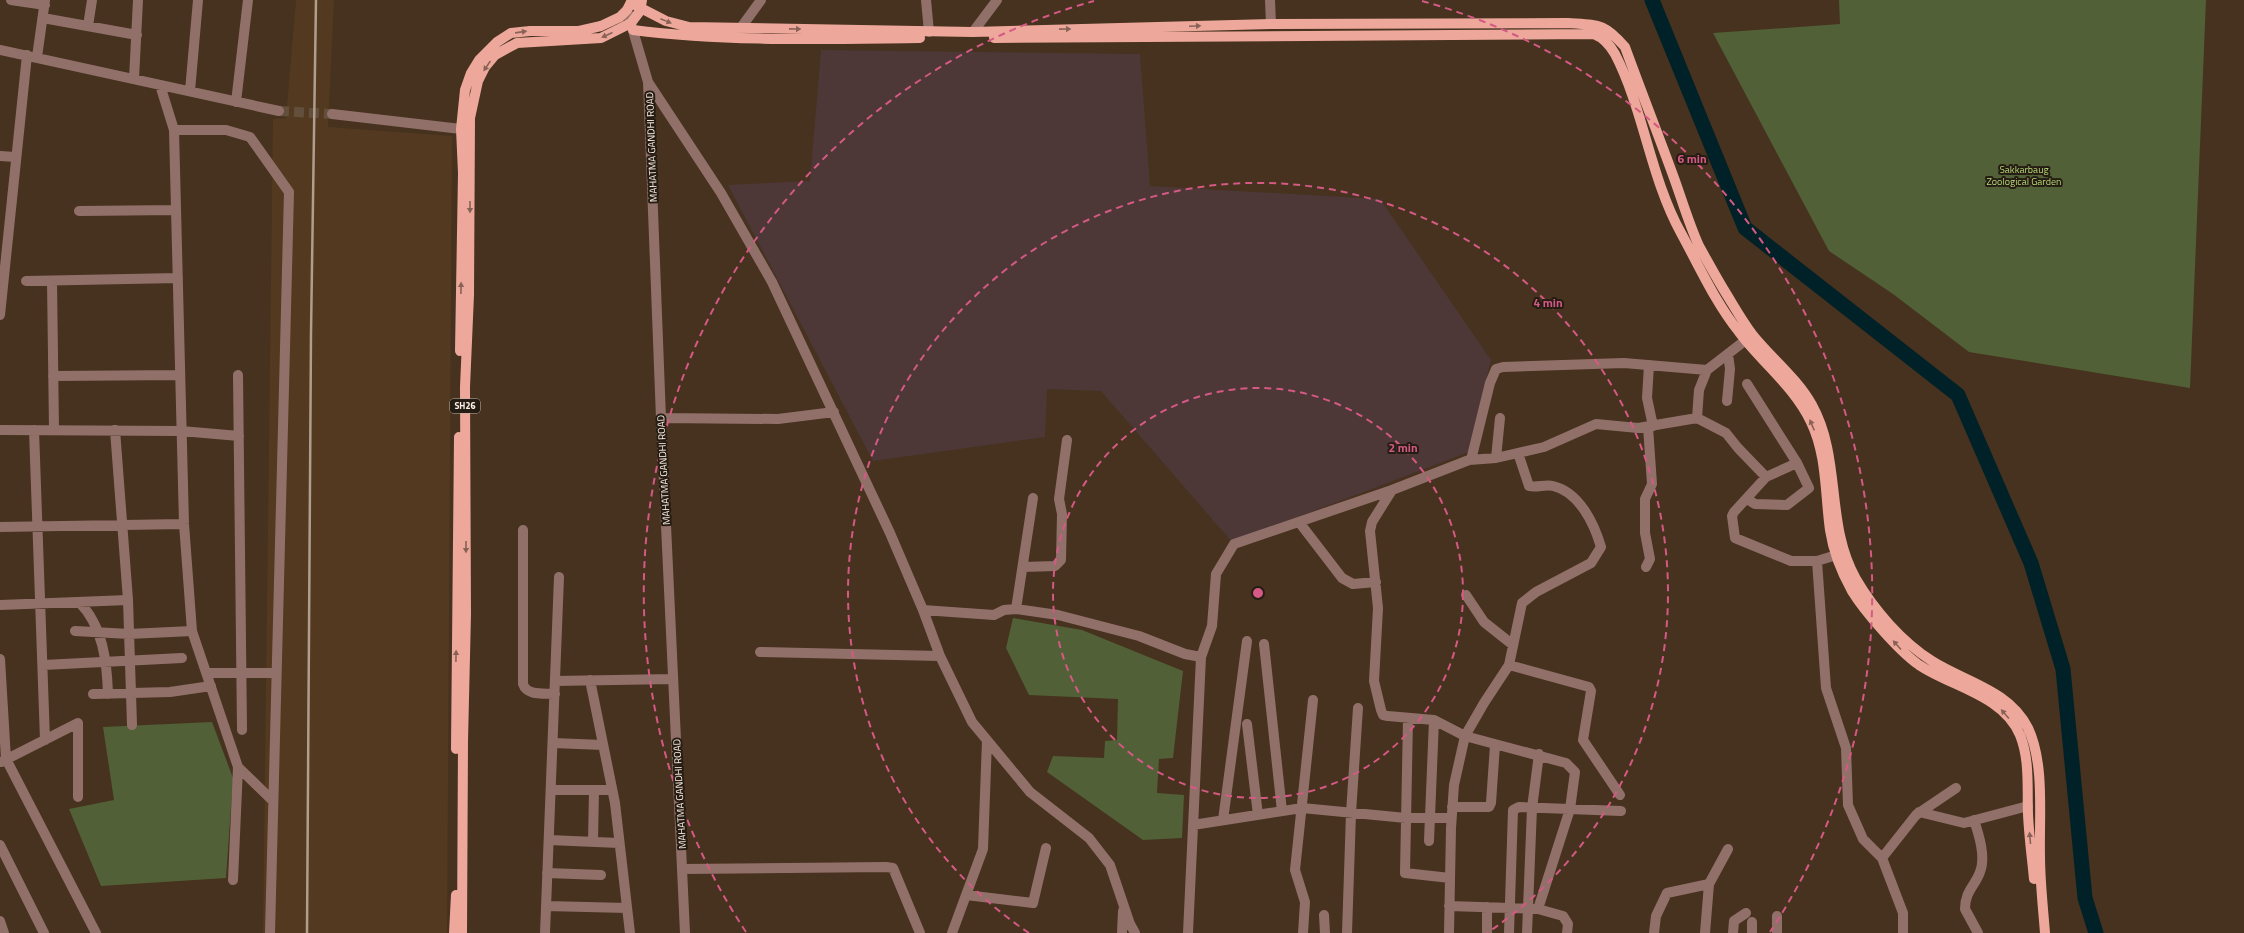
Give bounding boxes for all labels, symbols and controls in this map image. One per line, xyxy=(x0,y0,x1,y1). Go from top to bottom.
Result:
one-way arrow xyxy=(661,18,673,24)
one-way arrow xyxy=(1189,23,1202,29)
one-way arrow xyxy=(789,26,801,33)
one-way arrow xyxy=(1059,26,1072,32)
one-way arrow xyxy=(515,29,527,35)
one-way arrow xyxy=(601,32,612,38)
one-way arrow xyxy=(483,61,491,71)
street label: MAHATMA GANDHI ROAD xyxy=(642,92,661,202)
text: 6 min xyxy=(1677,149,1707,168)
park label: Sakkarbaug Zoological Garden xyxy=(1987,162,2061,189)
one-way arrow xyxy=(467,201,473,214)
one-way arrow xyxy=(458,281,464,294)
text: 4 min xyxy=(1533,293,1563,312)
road number: SH26 xyxy=(450,399,480,413)
street label: MAHATMA GANDHI ROAD xyxy=(653,415,674,525)
one-way arrow xyxy=(1809,419,1815,430)
text: 2 min xyxy=(1388,438,1418,457)
one-way arrow xyxy=(463,541,469,554)
centre of rings xyxy=(1251,586,1265,600)
one-way arrow xyxy=(1892,639,1901,650)
one-way arrow xyxy=(453,649,459,662)
one-way arrow xyxy=(2001,710,2010,719)
street label: MAHATMA GANDHI ROAD xyxy=(669,739,690,849)
one-way arrow xyxy=(2027,832,2034,844)

